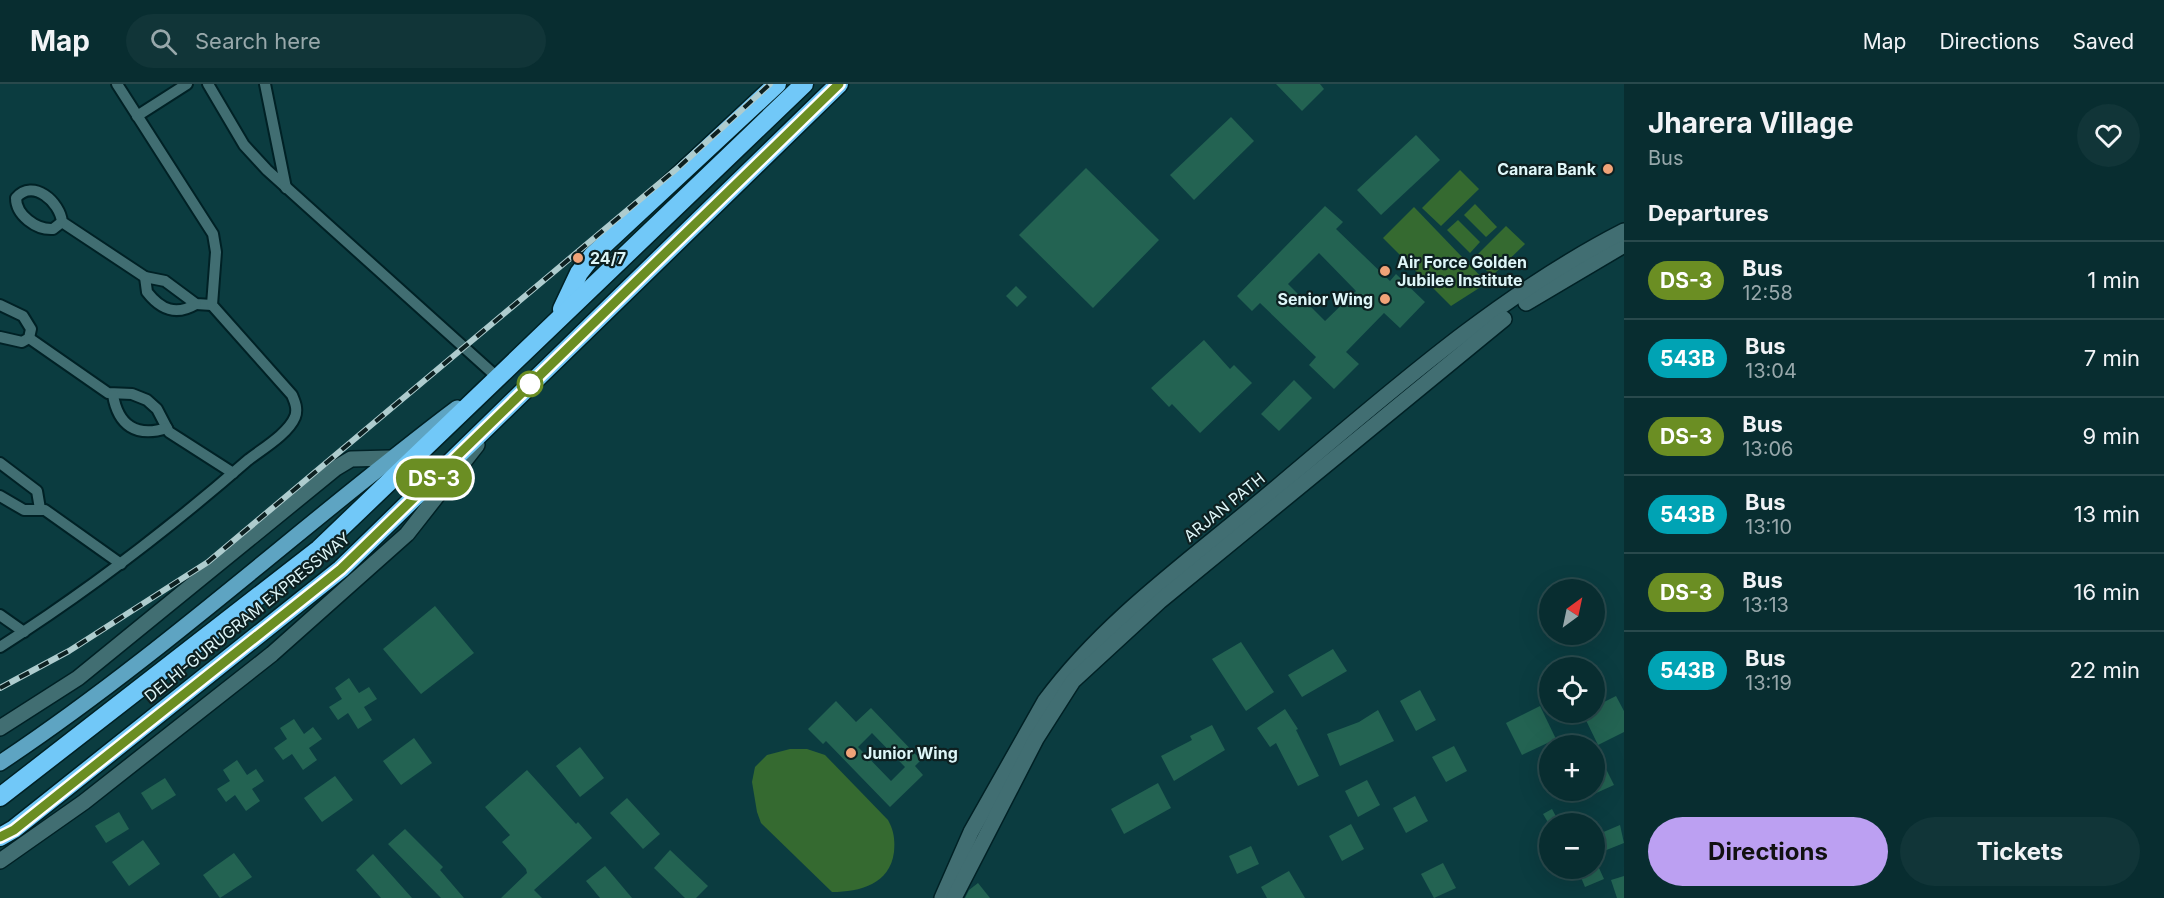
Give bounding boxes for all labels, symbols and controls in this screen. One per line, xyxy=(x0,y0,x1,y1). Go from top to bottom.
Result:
search box xyxy=(126,14,546,68)
text: Map xyxy=(30,24,90,58)
icon: search xyxy=(147,25,180,58)
text: Search here xyxy=(195,28,321,54)
text: Map xyxy=(1863,29,1906,54)
text: Directions xyxy=(1939,29,2040,54)
text: Saved xyxy=(2073,29,2134,54)
button: heart xyxy=(2077,104,2140,167)
text: Jharera Village xyxy=(1648,106,1854,140)
text: Bus xyxy=(1648,146,1683,170)
place label: Canara Bank xyxy=(1497,159,1597,179)
marker: Canara Bank xyxy=(1601,162,1615,176)
text: Departures xyxy=(1648,200,1769,226)
place label: 24/7 xyxy=(590,248,626,268)
marker: 24/7 xyxy=(571,251,585,265)
place label: Air Force Golden Jubilee Institute xyxy=(1397,252,1527,290)
text: Bus xyxy=(1742,255,1783,281)
marker: Air Force Golden Jubilee Institute xyxy=(1378,264,1392,278)
text: 1 min xyxy=(2087,267,2140,293)
text: DS-3 xyxy=(1660,268,1712,293)
text: 12:58 xyxy=(1742,281,1793,305)
place label: Senior Wing xyxy=(1278,289,1373,309)
marker: Senior Wing xyxy=(1378,292,1392,306)
text: Bus xyxy=(1745,333,1786,359)
text: 7 min xyxy=(2084,345,2140,371)
text: 543B xyxy=(1660,346,1715,371)
text: 13:04 xyxy=(1745,359,1797,383)
unlabelled marker xyxy=(517,371,543,397)
text: Bus xyxy=(1742,411,1783,437)
text: 9 min xyxy=(2083,423,2140,449)
text: DS-3 xyxy=(1660,424,1712,449)
text: 13:06 xyxy=(1742,437,1793,461)
line badge: DS-3 xyxy=(392,458,476,498)
text: DS-3 xyxy=(408,466,460,491)
street label: ARJAN PATH xyxy=(1179,468,1269,546)
text: Bus xyxy=(1745,489,1786,515)
text: 13 min xyxy=(2074,501,2140,527)
text: 543B xyxy=(1660,502,1715,527)
text: 13:10 xyxy=(1745,515,1792,539)
street label: DELHI-GURUGRAM EXPRESSWAY xyxy=(140,528,354,706)
text: Bus xyxy=(1742,567,1783,593)
north arrow xyxy=(1539,579,1605,645)
map controls xyxy=(1539,579,1605,879)
text: 16 min xyxy=(2074,579,2140,605)
text: DS-3 xyxy=(1660,580,1712,605)
text: 13:13 xyxy=(1742,593,1789,617)
text: Bus xyxy=(1745,645,1786,671)
button: locate xyxy=(1539,657,1605,723)
text: 22 min xyxy=(2069,657,2140,683)
text: 543B xyxy=(1660,658,1715,683)
text: 13:19 xyxy=(1745,671,1792,695)
button: + xyxy=(1539,735,1605,801)
place label: Junior Wing xyxy=(863,743,958,763)
marker: Junior Wing xyxy=(844,746,858,760)
button: − xyxy=(1539,813,1605,879)
button: Directions xyxy=(1648,817,1888,886)
button: Tickets xyxy=(1900,817,2140,886)

